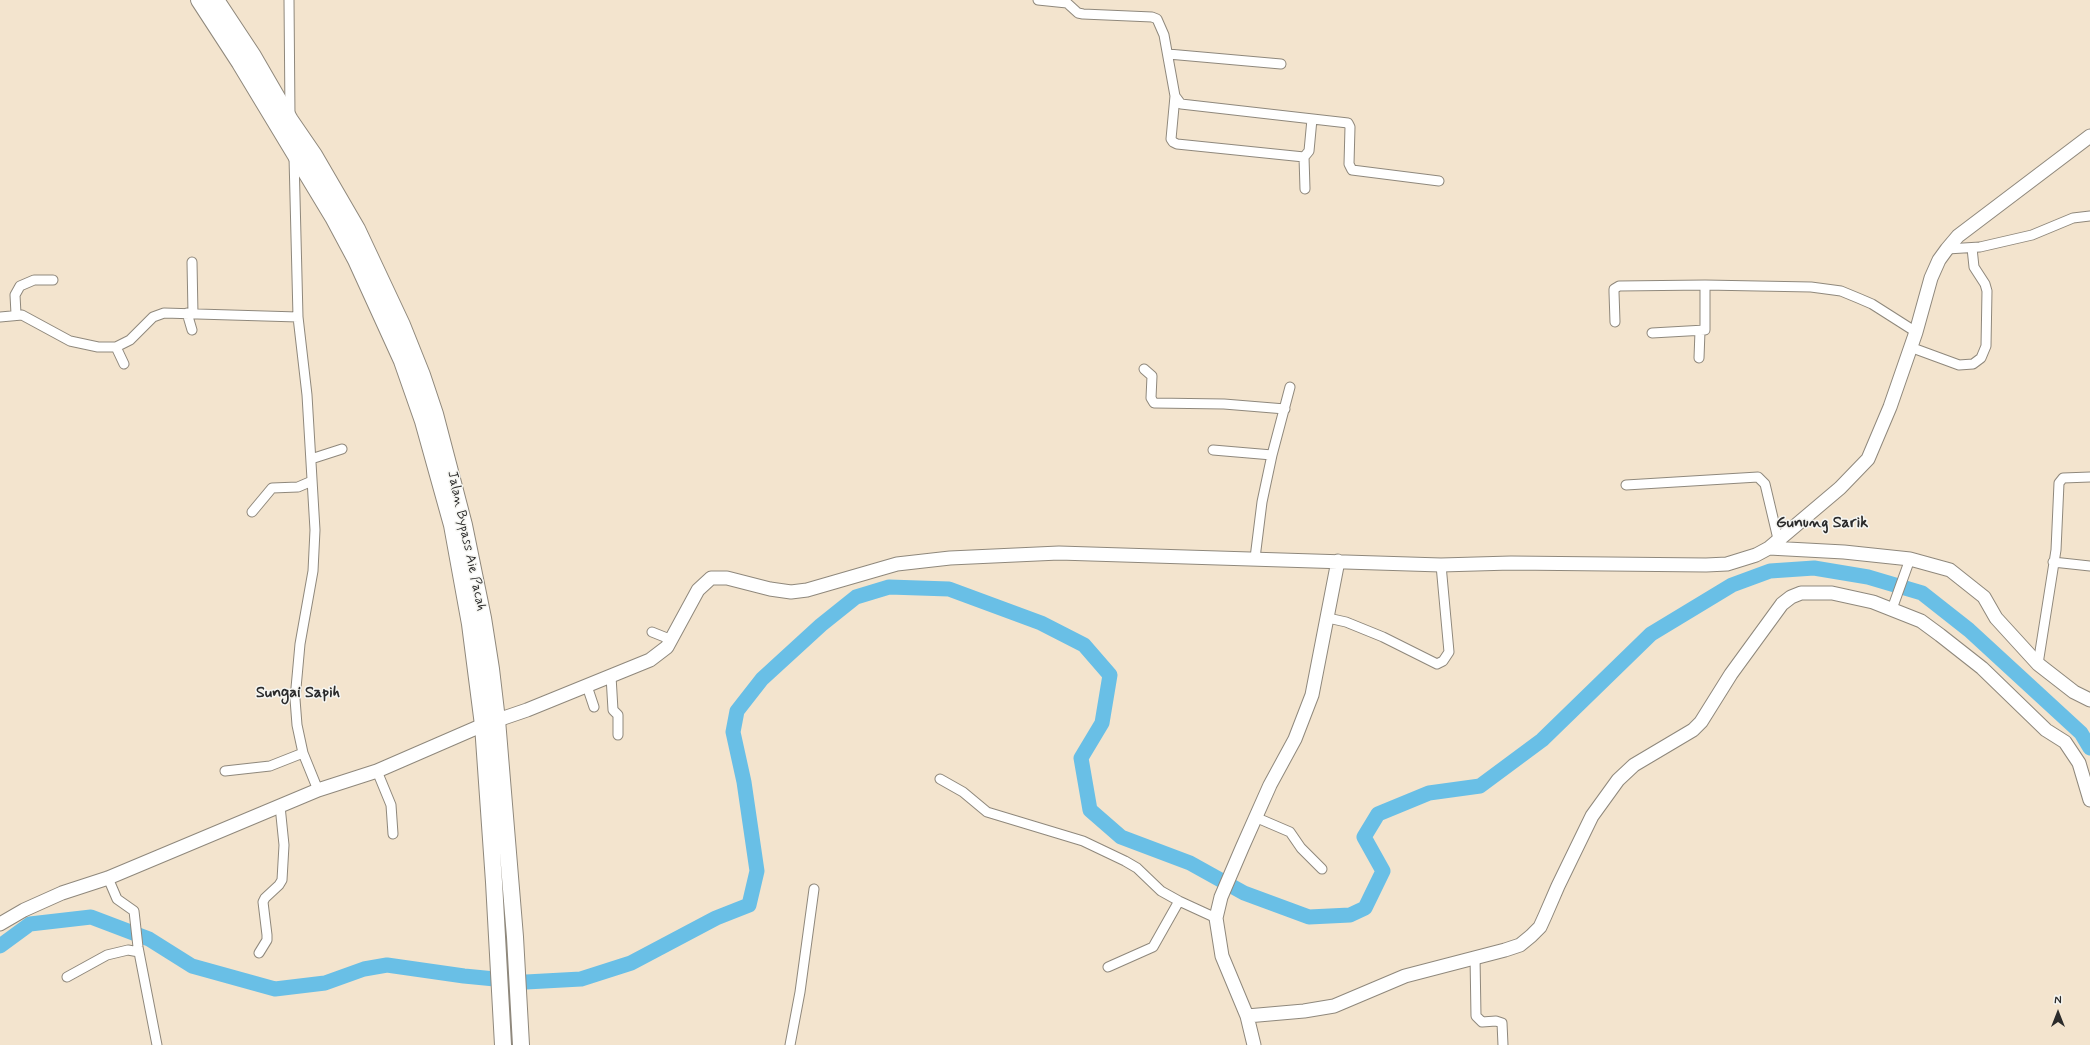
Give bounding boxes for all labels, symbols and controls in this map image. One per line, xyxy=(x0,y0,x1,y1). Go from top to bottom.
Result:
street label: Jalan Bypass Aie Pacah xyxy=(443,469,489,613)
district label: Gunung Sarik xyxy=(1776,514,1868,534)
district label: Sungai Sapih xyxy=(256,684,340,704)
north arrow xyxy=(2038,993,2078,1033)
text: N xyxy=(2054,994,2062,1008)

